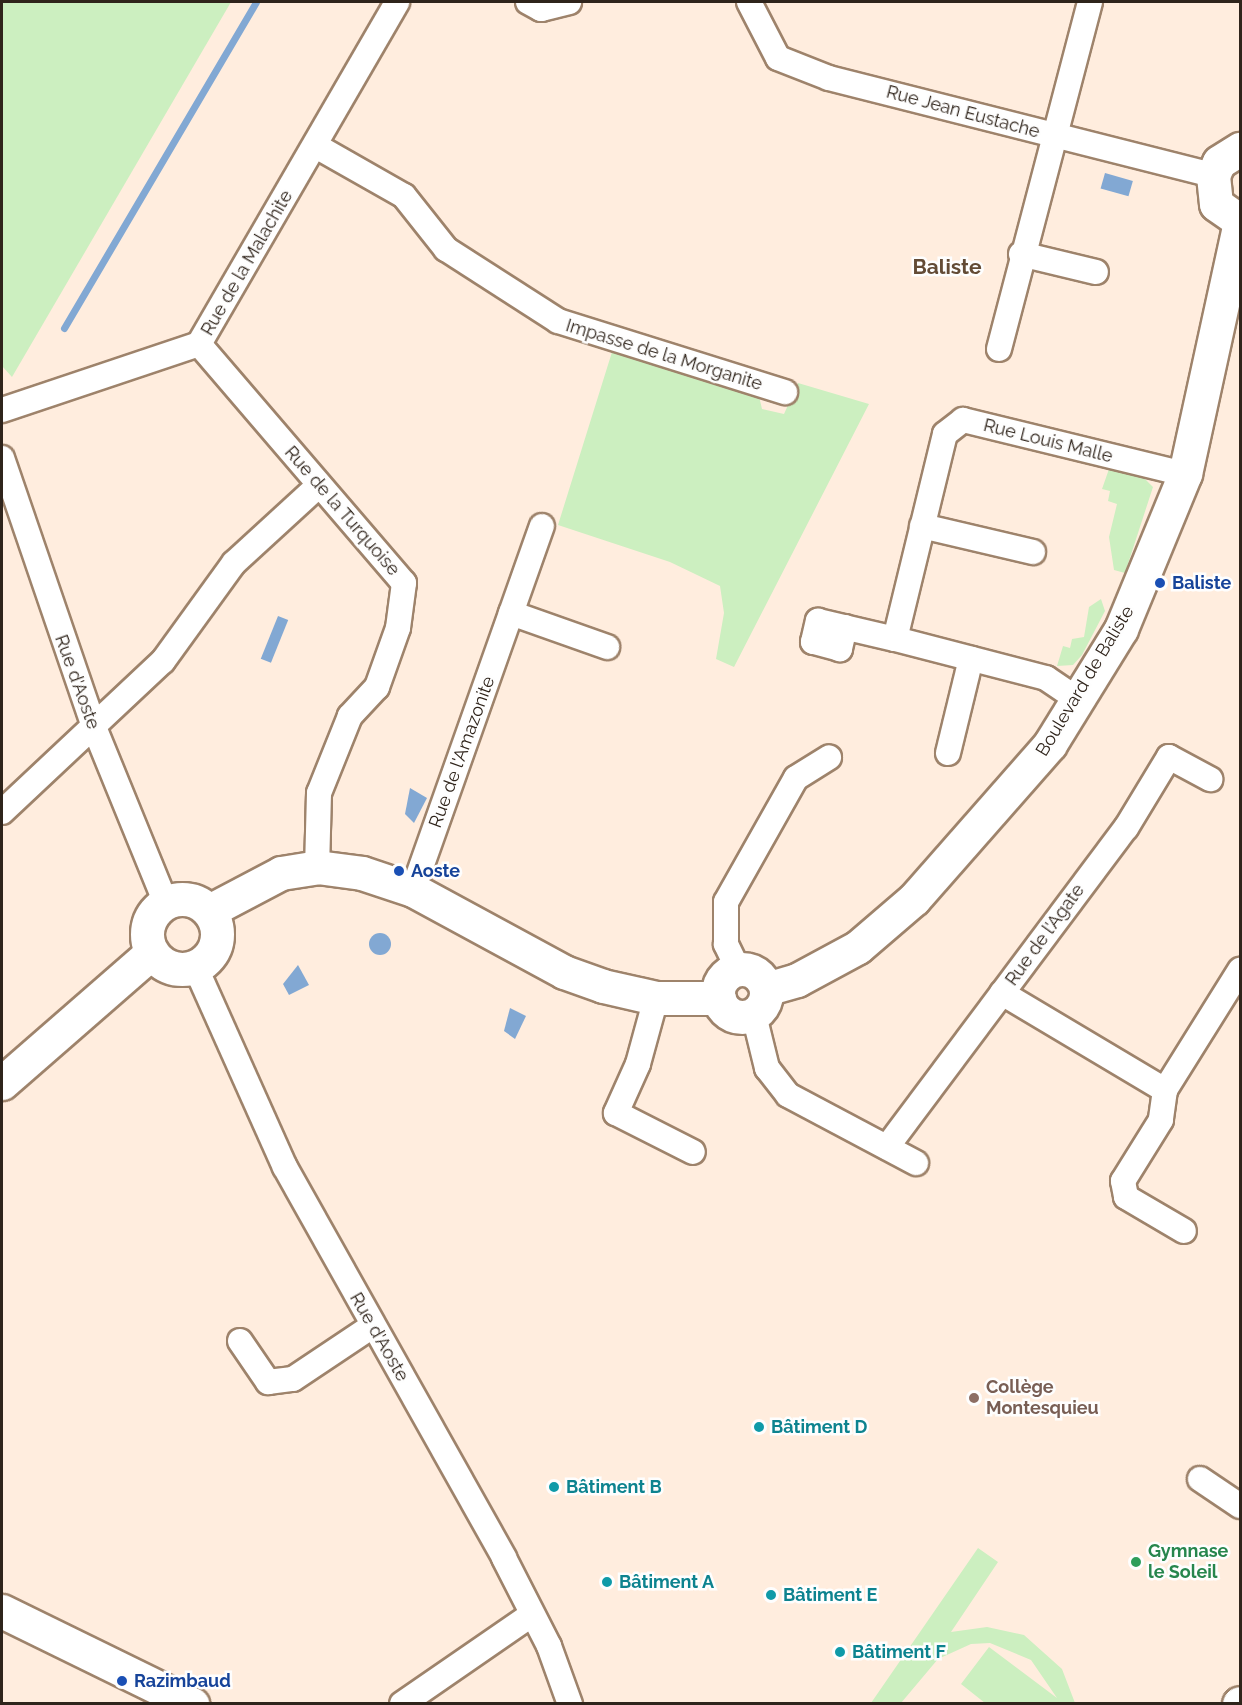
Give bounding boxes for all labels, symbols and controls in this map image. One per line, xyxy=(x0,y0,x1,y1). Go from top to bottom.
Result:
street label: Rue Jean Eustache xyxy=(884,81,1042,143)
street label: Rue de la Malachite xyxy=(197,187,297,339)
district label: Baliste xyxy=(912,254,982,280)
street label: Impasse de la Morganite xyxy=(563,315,765,395)
street label: Rue Louis Malle xyxy=(981,415,1115,467)
street label: Rue de la Turquoise xyxy=(280,442,404,580)
place label: Baliste xyxy=(1172,572,1231,594)
marker: Baliste xyxy=(1153,576,1167,590)
street label: Boulevard de Baliste xyxy=(1032,602,1138,760)
street label: Rue d'Aoste xyxy=(50,632,104,732)
street label: Rue de l'Amazonite xyxy=(425,673,499,831)
place label: Aoste xyxy=(411,860,460,882)
marker: Aoste xyxy=(392,864,406,878)
street label: Rue de l'Agate xyxy=(1001,880,1089,990)
street label: Rue d'Aoste xyxy=(345,1289,413,1385)
place label: Collège Montesquieu xyxy=(986,1377,1099,1420)
marker: Collège Montesquieu xyxy=(967,1391,981,1405)
place label: Bâtiment D xyxy=(771,1416,867,1438)
marker: Bâtiment D xyxy=(752,1420,766,1434)
place label: Bâtiment B xyxy=(566,1476,662,1498)
marker: Bâtiment B xyxy=(547,1480,561,1494)
place label: Gymnase le Soleil xyxy=(1148,1541,1228,1584)
marker: Gymnase le Soleil xyxy=(1129,1555,1143,1569)
place label: Bâtiment A xyxy=(619,1571,715,1593)
marker: Bâtiment A xyxy=(600,1575,614,1589)
place label: Bâtiment E xyxy=(783,1584,877,1606)
marker: Bâtiment E xyxy=(764,1588,778,1602)
place label: Bâtiment F xyxy=(852,1641,946,1663)
marker: Bâtiment F xyxy=(833,1645,847,1659)
place label: Razimbaud xyxy=(134,1670,231,1692)
marker: Razimbaud xyxy=(115,1674,129,1688)

